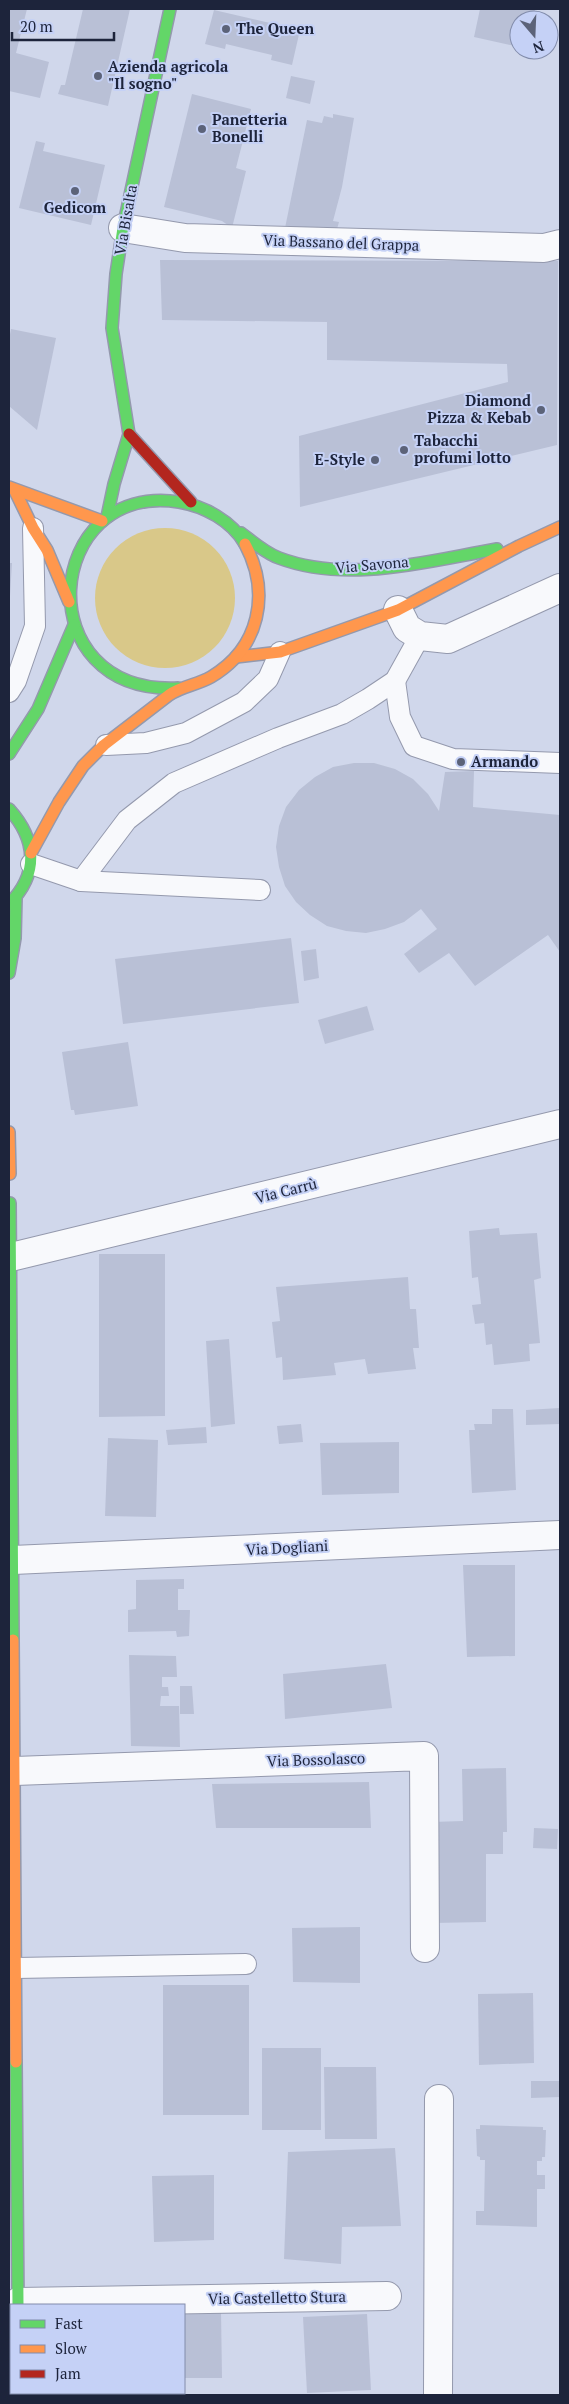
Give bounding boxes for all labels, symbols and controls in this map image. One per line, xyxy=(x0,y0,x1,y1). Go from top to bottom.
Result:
scale bar xyxy=(12,10,115,42)
north arrow xyxy=(509,10,559,60)
text: 20 m xyxy=(20,16,53,36)
place label: The Queen xyxy=(236,18,314,38)
marker: The Queen xyxy=(220,23,232,35)
text: N xyxy=(530,37,547,59)
place label: Azienda agricola "Il sogno" xyxy=(108,56,229,93)
marker: Azienda agricola "Il sogno" xyxy=(92,70,104,82)
place label: Panetteria Bonelli xyxy=(212,109,288,146)
marker: Panetteria Bonelli xyxy=(196,123,208,135)
street label: Via Bisalta xyxy=(109,182,141,257)
marker: Gedicom xyxy=(69,185,81,197)
place label: Gedicom xyxy=(44,197,106,217)
street label: Via Bassano del Grappa xyxy=(263,229,420,255)
place label: Diamond Pizza & Kebab xyxy=(427,390,531,427)
marker: Diamond Pizza & Kebab xyxy=(535,404,547,416)
place label: Tabacchi profumi lotto xyxy=(414,430,511,467)
marker: Tabacchi profumi lotto xyxy=(398,444,410,456)
place label: E-Style xyxy=(315,449,365,469)
marker: E-Style xyxy=(369,454,381,466)
street label: Via Savona xyxy=(334,551,410,577)
place label: Armando xyxy=(471,751,538,771)
marker: Armando xyxy=(455,756,467,768)
street label: Via Carrù xyxy=(253,1173,319,1207)
street label: Via Dogliani xyxy=(245,1535,329,1559)
street label: Via Bossolasco xyxy=(266,1747,365,1771)
street label: Via Castelletto Stura xyxy=(208,2286,347,2308)
legend xyxy=(10,2304,185,2394)
text: Fast xyxy=(55,2313,83,2333)
text: Slow xyxy=(55,2338,88,2358)
text: Jam xyxy=(55,2363,81,2383)

